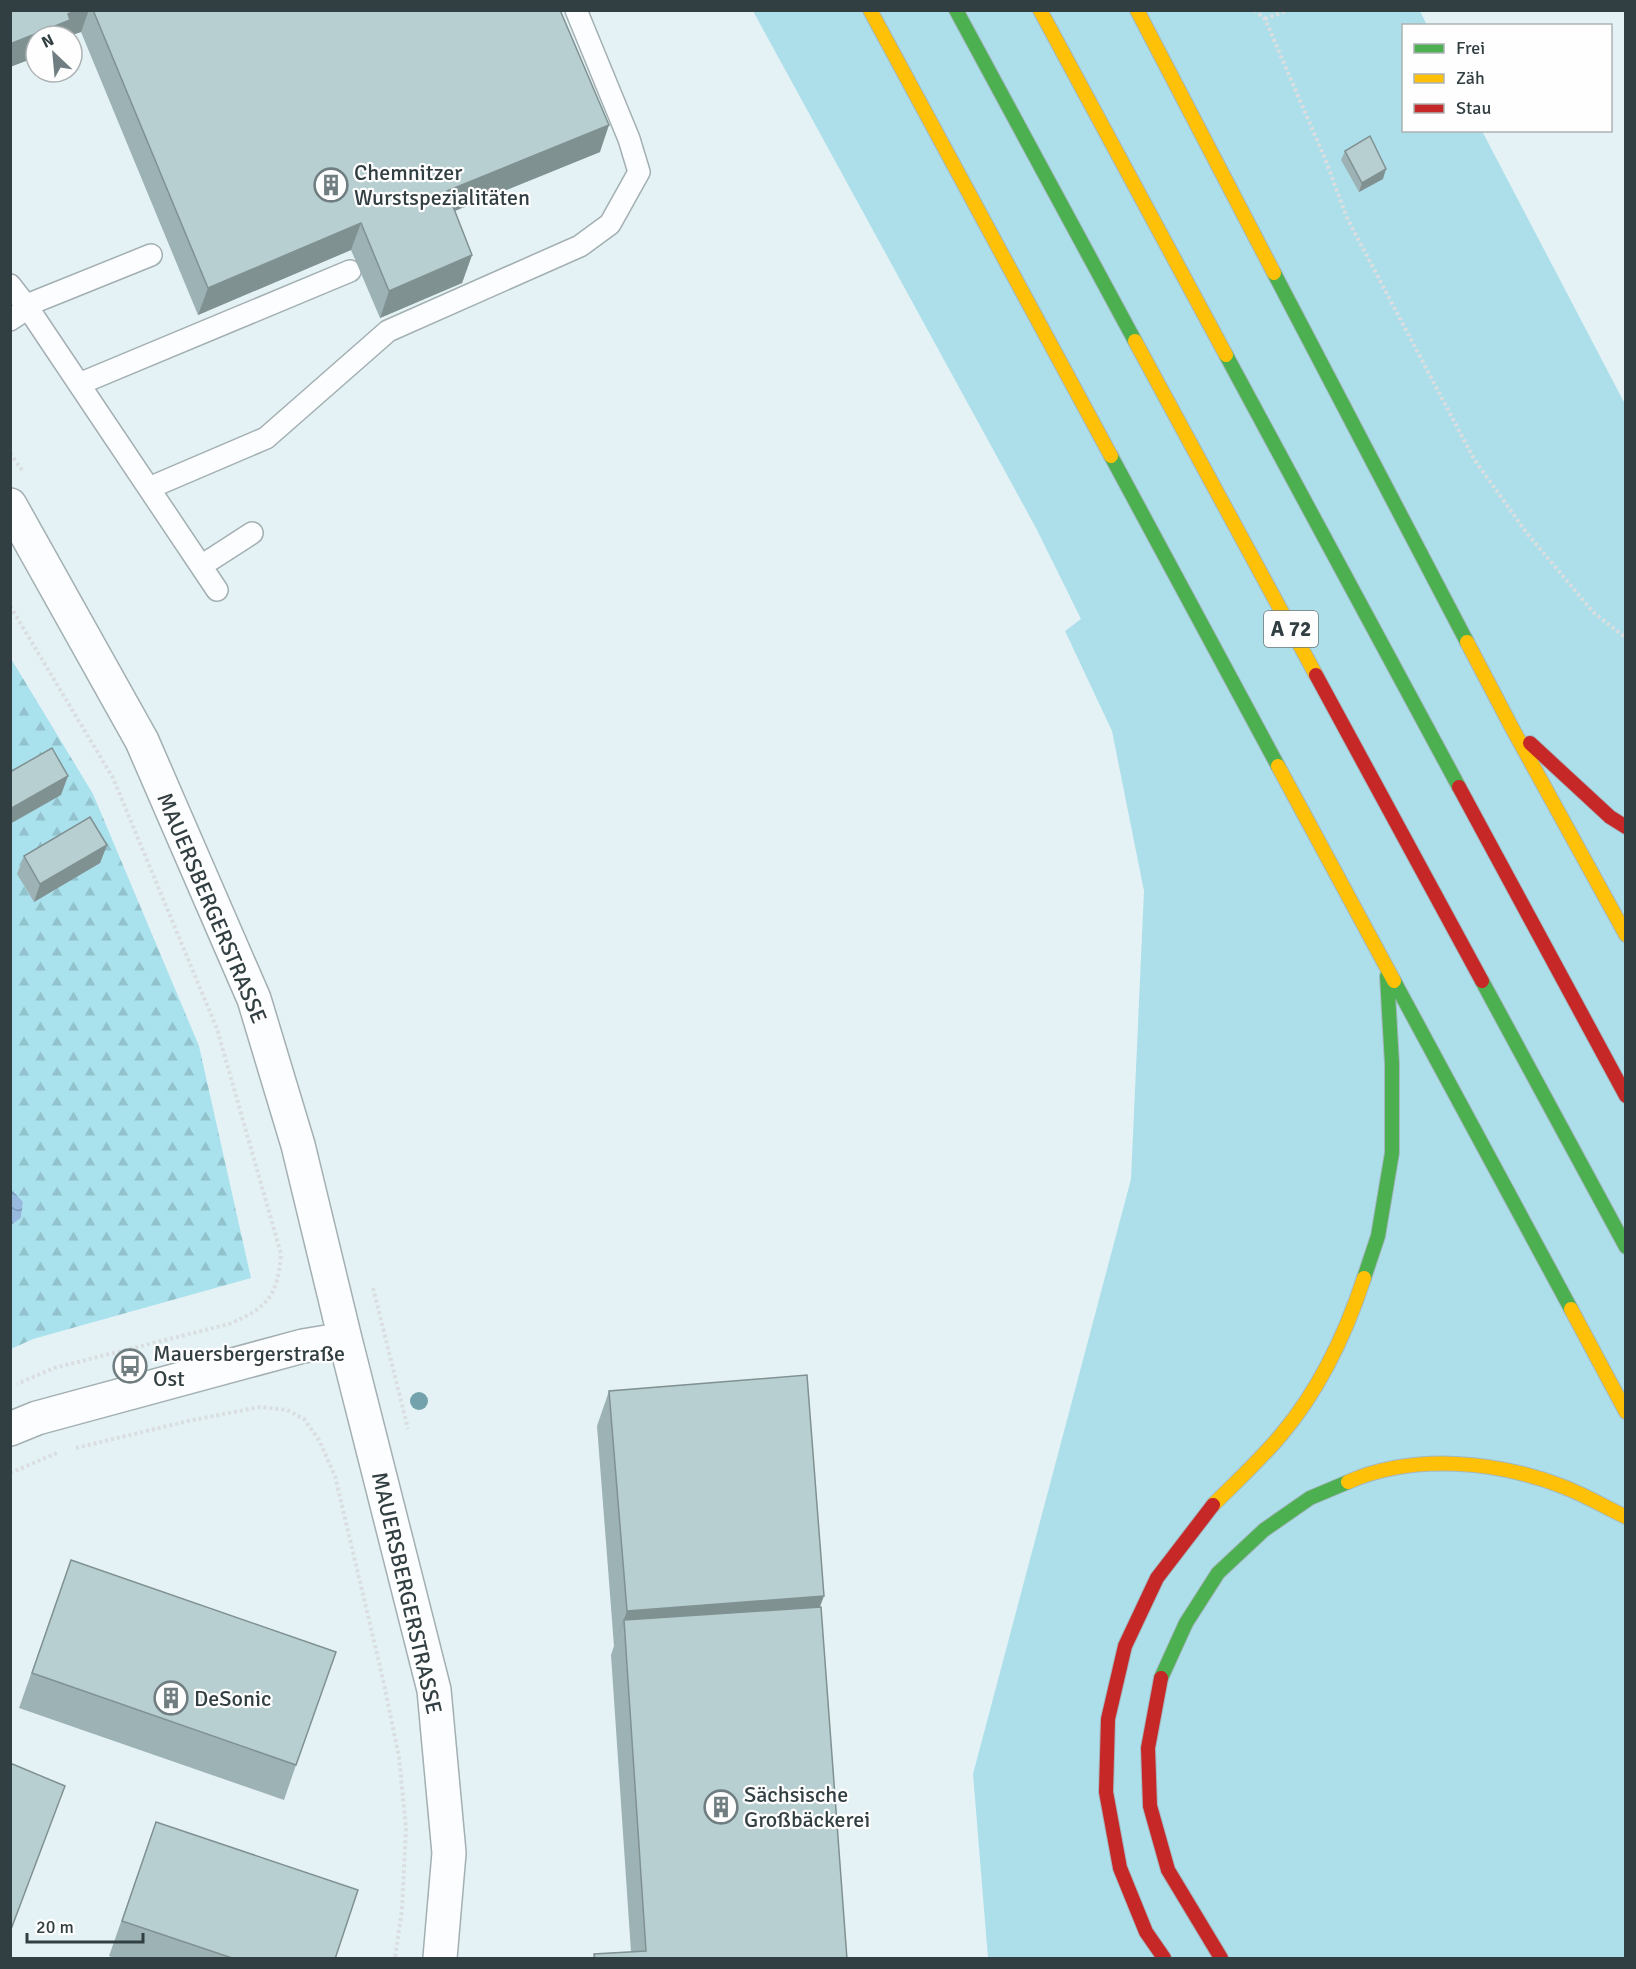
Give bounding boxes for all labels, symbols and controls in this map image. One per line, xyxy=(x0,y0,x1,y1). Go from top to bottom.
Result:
north arrow xyxy=(24,24,84,84)
legend xyxy=(1402,24,1612,132)
text: N xyxy=(38,30,57,53)
text: Frei xyxy=(1456,37,1485,59)
text: Zäh xyxy=(1456,67,1485,89)
text: Stau xyxy=(1456,97,1491,119)
place label: Chemnitzer Wurstspezialitäten xyxy=(354,159,530,211)
building icon: Chemnitzer Wurstspezialitäten xyxy=(313,167,349,203)
road number: A 72 xyxy=(1264,611,1318,647)
street label: MAUERSBERGERSTRASSE xyxy=(151,789,273,1027)
place label: Mauersbergerstraße Ost xyxy=(153,1340,345,1392)
bus stop icon: Mauersbergerstraße Ost xyxy=(112,1348,148,1384)
street label: MAUERSBERGERSTRASSE xyxy=(366,1469,448,1717)
building icon: DeSonic xyxy=(153,1680,189,1716)
place label: DeSonic xyxy=(194,1685,271,1712)
place label: Sächsische Großbäckerei xyxy=(744,1781,870,1833)
building icon: Sächsische Großbäckerei xyxy=(703,1789,739,1825)
scale bar xyxy=(27,1906,142,1944)
text: 20 m xyxy=(36,1916,74,1938)

